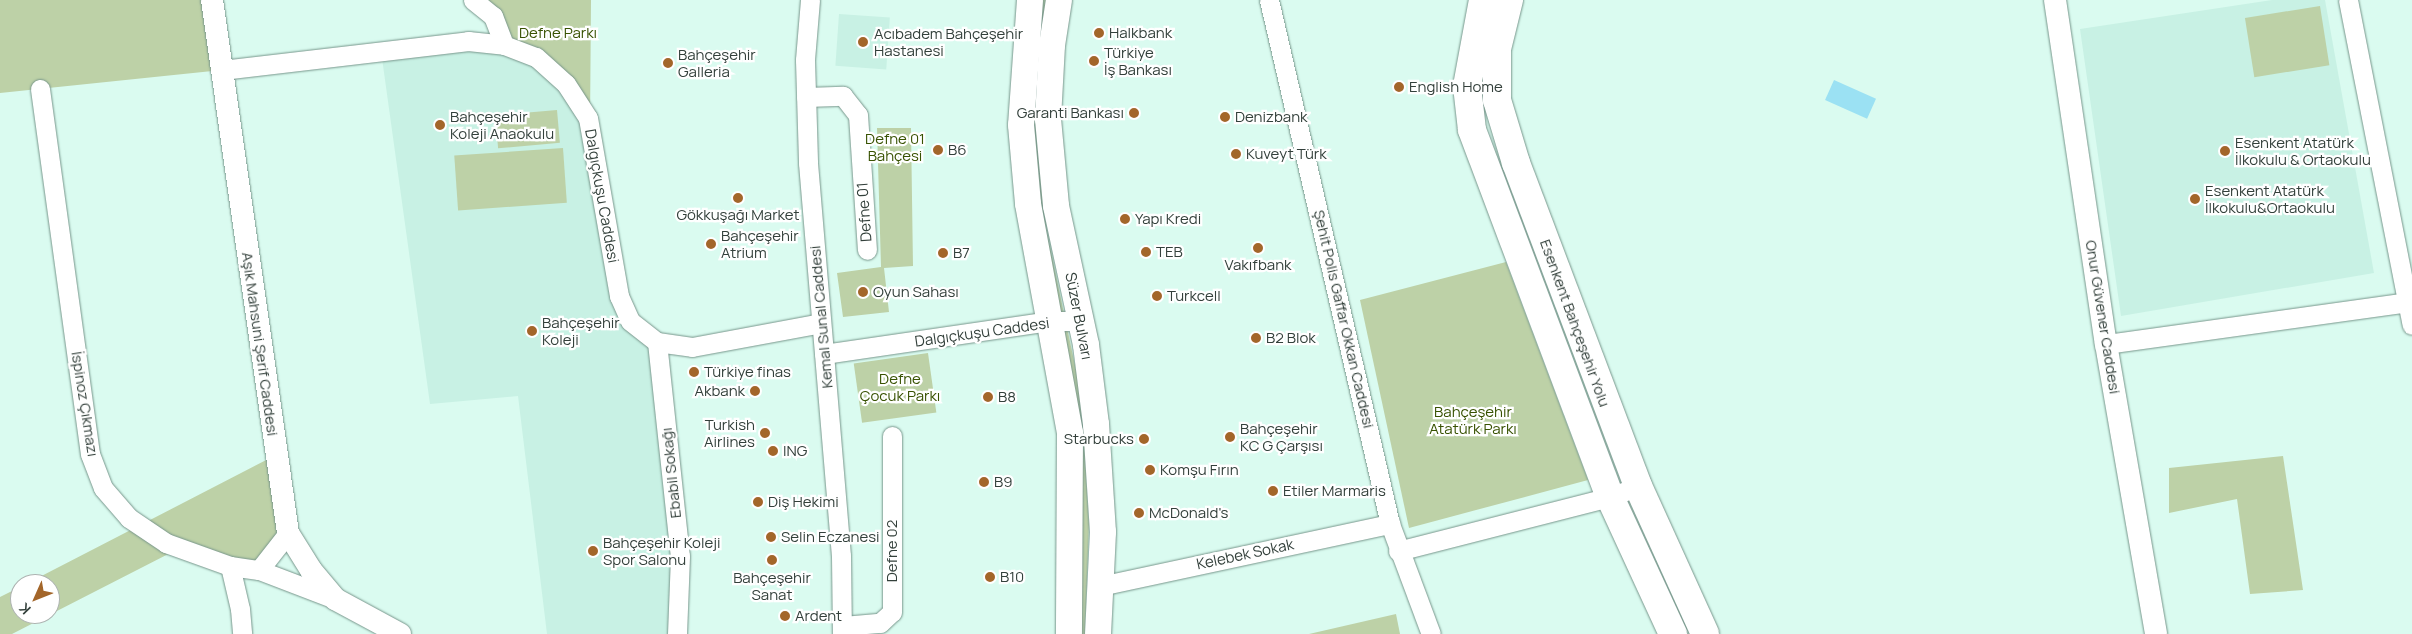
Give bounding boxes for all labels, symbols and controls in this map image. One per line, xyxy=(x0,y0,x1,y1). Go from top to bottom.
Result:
park label: Defne Parkı xyxy=(519,24,597,42)
place label: Acıbadem Bahçeşehir Hastanesi xyxy=(874,24,1023,59)
place label: Halkbank xyxy=(1109,24,1172,42)
marker: Halkbank xyxy=(1093,27,1105,39)
marker: Acıbadem Bahçeşehir Hastanesi xyxy=(856,35,870,49)
place label: Türkiye İş Bankası xyxy=(1104,43,1172,78)
place label: Bahçeşehir Galleria xyxy=(678,45,756,80)
marker: Türkiye İş Bankası xyxy=(1088,55,1100,67)
marker: Bahçeşehir Galleria xyxy=(662,57,674,69)
place label: English Home xyxy=(1409,78,1503,96)
marker: English Home xyxy=(1393,81,1405,93)
place label: Garanti Bankası xyxy=(1017,104,1124,122)
place label: Bahçeşehir Koleji Anaokulu xyxy=(450,107,554,142)
marker: Garanti Bankası xyxy=(1128,107,1140,119)
place label: Denizbank xyxy=(1235,108,1308,126)
marker: Denizbank xyxy=(1219,111,1231,123)
marker: Bahçeşehir Koleji Anaokulu xyxy=(434,119,446,131)
street label: Dalgıçkuşu Caddesi xyxy=(581,128,623,264)
park label: Defne 01 Bahçesi xyxy=(865,129,925,164)
place label: Esenkent Atatürk İlkokulu & Ortaokulu xyxy=(2235,133,2371,168)
place label: B6 xyxy=(948,141,967,159)
marker: B6 xyxy=(932,144,944,156)
place label: Kuveyt Türk xyxy=(1246,145,1327,163)
marker: Esenkent Atatürk İlkokulu & Ortaokulu xyxy=(2219,145,2231,157)
marker: Kuveyt Türk xyxy=(1230,148,1242,160)
place label: Esenkent Atatürk İlkokulu&Ortaokulu xyxy=(2205,181,2335,216)
street label: Defne 01 xyxy=(853,182,875,242)
marker: Gökkuşağı Market xyxy=(732,192,744,204)
marker: Esenkent Atatürk İlkokulu&Ortaokulu xyxy=(2189,193,2201,205)
place label: Gökkuşağı Market xyxy=(676,206,800,224)
street label: Şehit Polis Gaffar Okkan Caddesi xyxy=(1310,208,1378,430)
place label: Yapı Kredi xyxy=(1135,210,1201,228)
marker: Yapı Kredi xyxy=(1119,213,1131,225)
place label: Bahçeşehir Atrium xyxy=(721,226,799,261)
street label: Esenkent Bahçeşehir Yolu xyxy=(1536,237,1614,409)
marker: Bahçeşehir Atrium xyxy=(705,238,717,250)
street label: Onur Güvener Caddesi xyxy=(2082,239,2124,395)
marker: Vakıfbank xyxy=(1252,242,1264,254)
place label: TEB xyxy=(1156,243,1183,261)
place label: B7 xyxy=(953,244,970,262)
street label: Kemal Sunal Caddesi xyxy=(806,245,836,389)
marker: TEB xyxy=(1140,246,1152,258)
marker: B7 xyxy=(937,247,949,259)
street label: Aşık Mahsuni Şerif Caddesi xyxy=(238,251,282,437)
place label: Vakıfbank xyxy=(1225,256,1291,274)
street label: Süzer Bulvarı xyxy=(1062,271,1096,361)
place label: Oyun Sahası xyxy=(873,283,959,301)
marker: Oyun Sahası xyxy=(857,286,869,298)
place label: Turkcell xyxy=(1167,287,1221,305)
marker: Turkcell xyxy=(1151,290,1163,302)
place label: Bahçeşehir Koleji xyxy=(542,313,620,348)
street label: Dalgıçkuşu Caddesi xyxy=(914,314,1050,350)
marker: Bahçeşehir Koleji xyxy=(526,325,538,337)
place label: B2 Blok xyxy=(1266,329,1316,347)
marker: B2 Blok xyxy=(1250,332,1262,344)
street label: İspinoz Çıkmazı xyxy=(68,350,102,458)
place label: Türkiye finas xyxy=(704,363,791,381)
marker: Türkiye finas xyxy=(688,366,700,378)
park label: Defne Çocuk Parkı xyxy=(860,369,940,404)
place label: Akbank xyxy=(694,382,745,400)
marker: Akbank xyxy=(749,385,761,397)
place label: B8 xyxy=(998,388,1016,406)
marker: B8 xyxy=(982,391,994,403)
park label: Bahçeşehir Atatürk Parkı xyxy=(1429,402,1517,437)
place label: Turkish Airlines xyxy=(704,415,755,450)
place label: Bahçeşehir KC G Çarşısı xyxy=(1240,419,1323,454)
street label: Ebabil Sokağı xyxy=(657,427,685,519)
marker: Turkish Airlines xyxy=(759,427,771,439)
place label: Starbucks xyxy=(1064,430,1134,448)
marker: Bahçeşehir KC G Çarşısı xyxy=(1224,431,1236,443)
marker: Starbucks xyxy=(1138,433,1150,445)
place label: ING xyxy=(783,442,807,460)
marker: ING xyxy=(767,445,779,457)
place label: Komşu Fırın xyxy=(1160,461,1239,479)
marker: Komşu Fırın xyxy=(1144,464,1156,476)
place label: B9 xyxy=(994,473,1013,491)
marker: B9 xyxy=(978,476,990,488)
place label: Etiler Marmaris xyxy=(1283,482,1386,500)
marker: Etiler Marmaris xyxy=(1267,485,1279,497)
place label: Diş Hekimi xyxy=(768,493,839,511)
marker: Diş Hekimi xyxy=(752,496,764,508)
place label: McDonald's xyxy=(1149,504,1228,522)
marker: McDonald's xyxy=(1133,507,1145,519)
street label: Defne 02 xyxy=(883,520,901,582)
place label: Selin Eczanesi xyxy=(781,528,880,546)
marker: Selin Eczanesi xyxy=(765,531,777,543)
place label: Bahçeşehir Koleji Spor Salonu xyxy=(603,533,720,568)
street label: Kelebek Sokak xyxy=(1195,535,1295,573)
marker: Bahçeşehir Koleji Spor Salonu xyxy=(587,545,599,557)
marker: Bahçeşehir Sanat xyxy=(766,554,778,566)
place label: Bahçeşehir Sanat xyxy=(733,568,811,603)
place label: B10 xyxy=(1000,568,1024,586)
marker: B10 xyxy=(984,571,996,583)
north arrow xyxy=(10,574,60,624)
text: K xyxy=(15,599,35,619)
place label: Ardent xyxy=(795,607,842,625)
marker: Ardent xyxy=(779,610,791,622)

